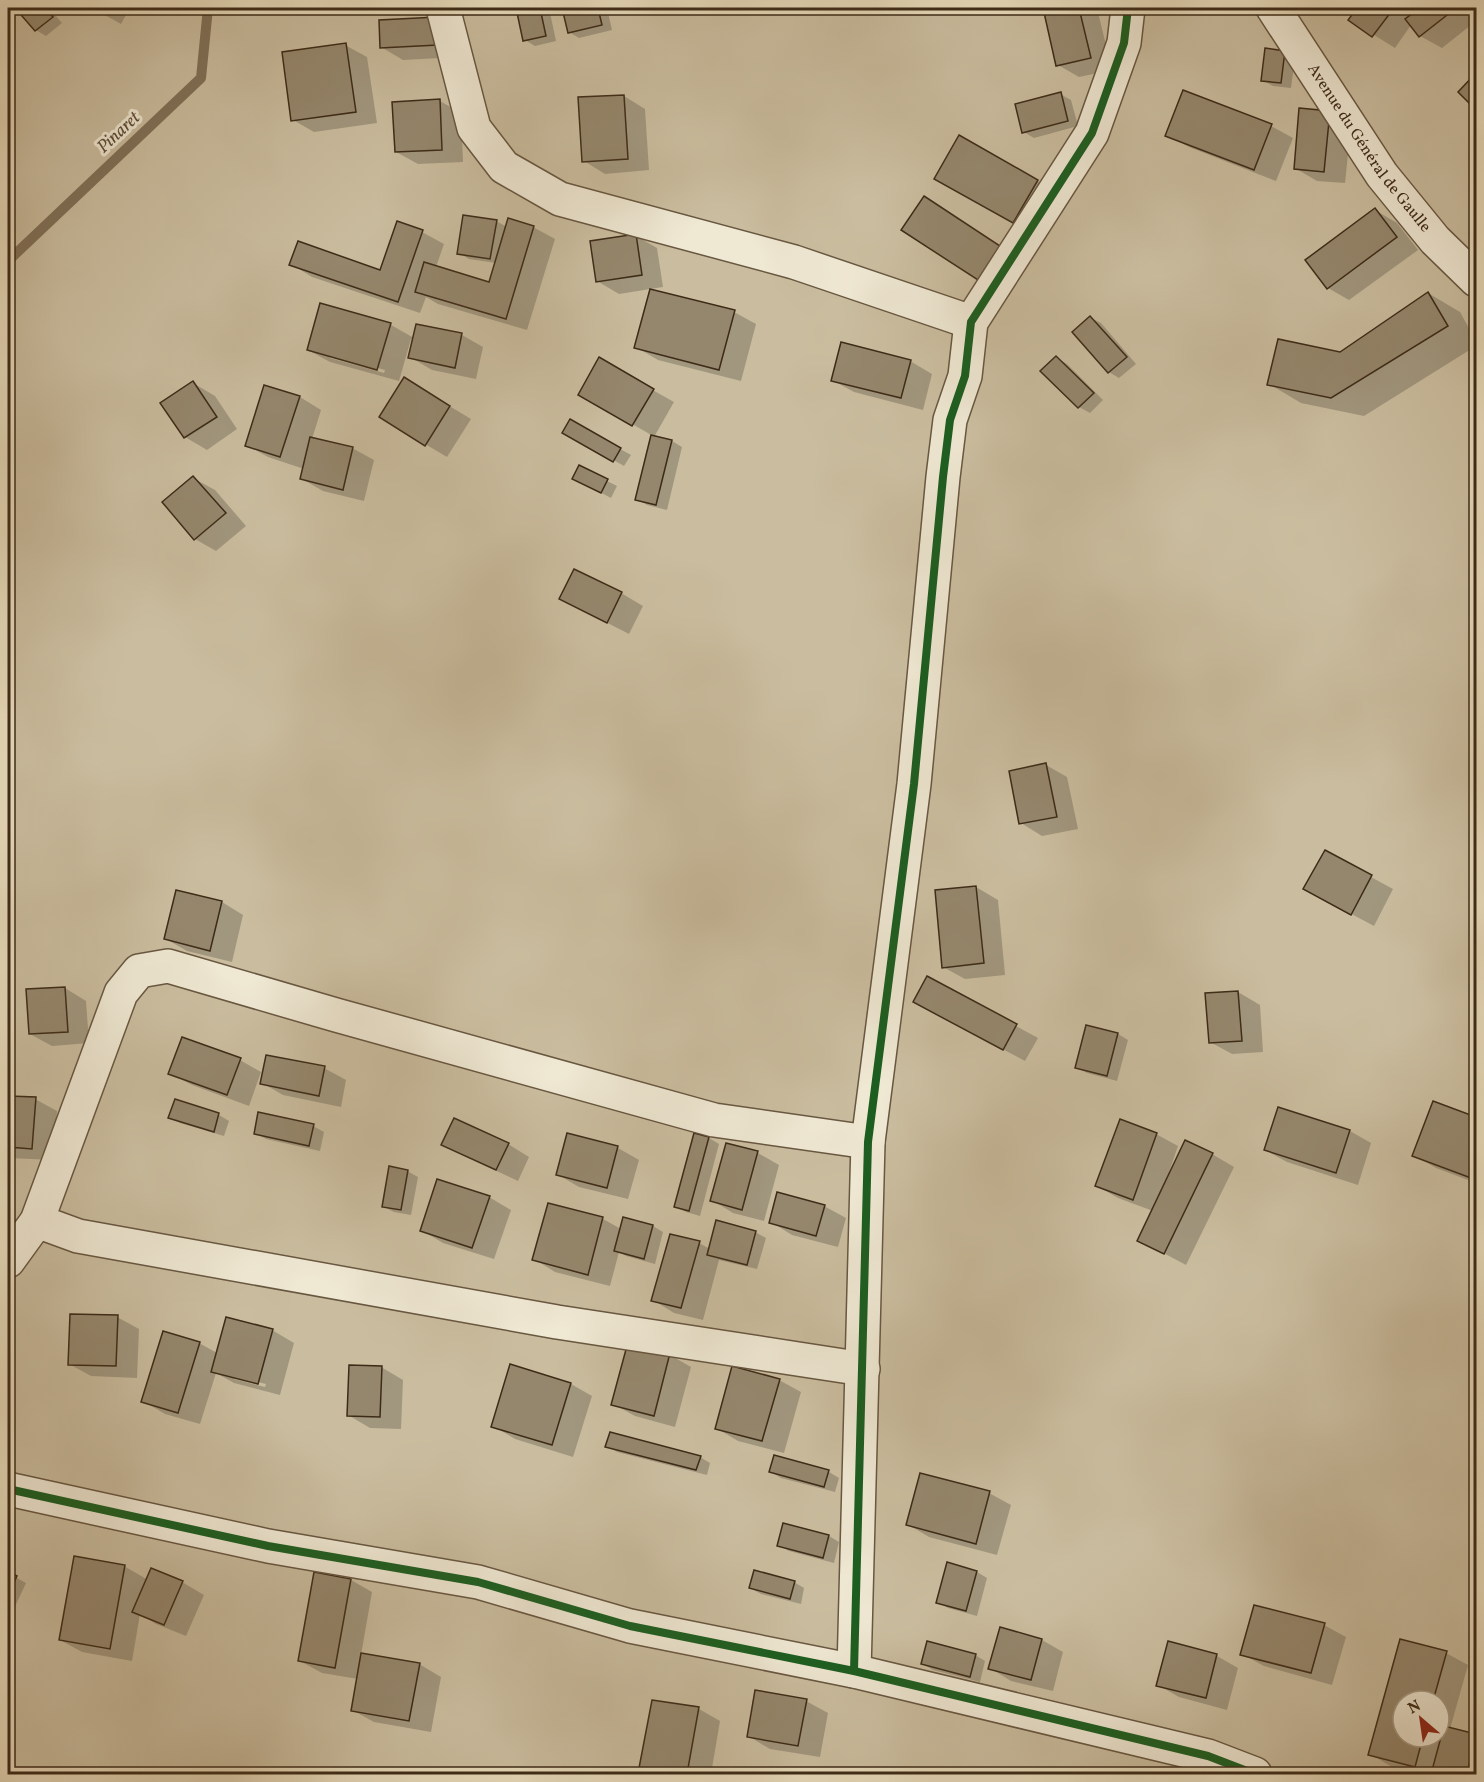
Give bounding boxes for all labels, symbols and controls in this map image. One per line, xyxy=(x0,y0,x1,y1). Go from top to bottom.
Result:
street label: Avenue du Général de Gaulle xyxy=(1302,60,1436,237)
water label: Pinaret xyxy=(92,106,147,160)
north arrow xyxy=(1391,1689,1451,1749)
text: N xyxy=(1404,1695,1425,1720)

